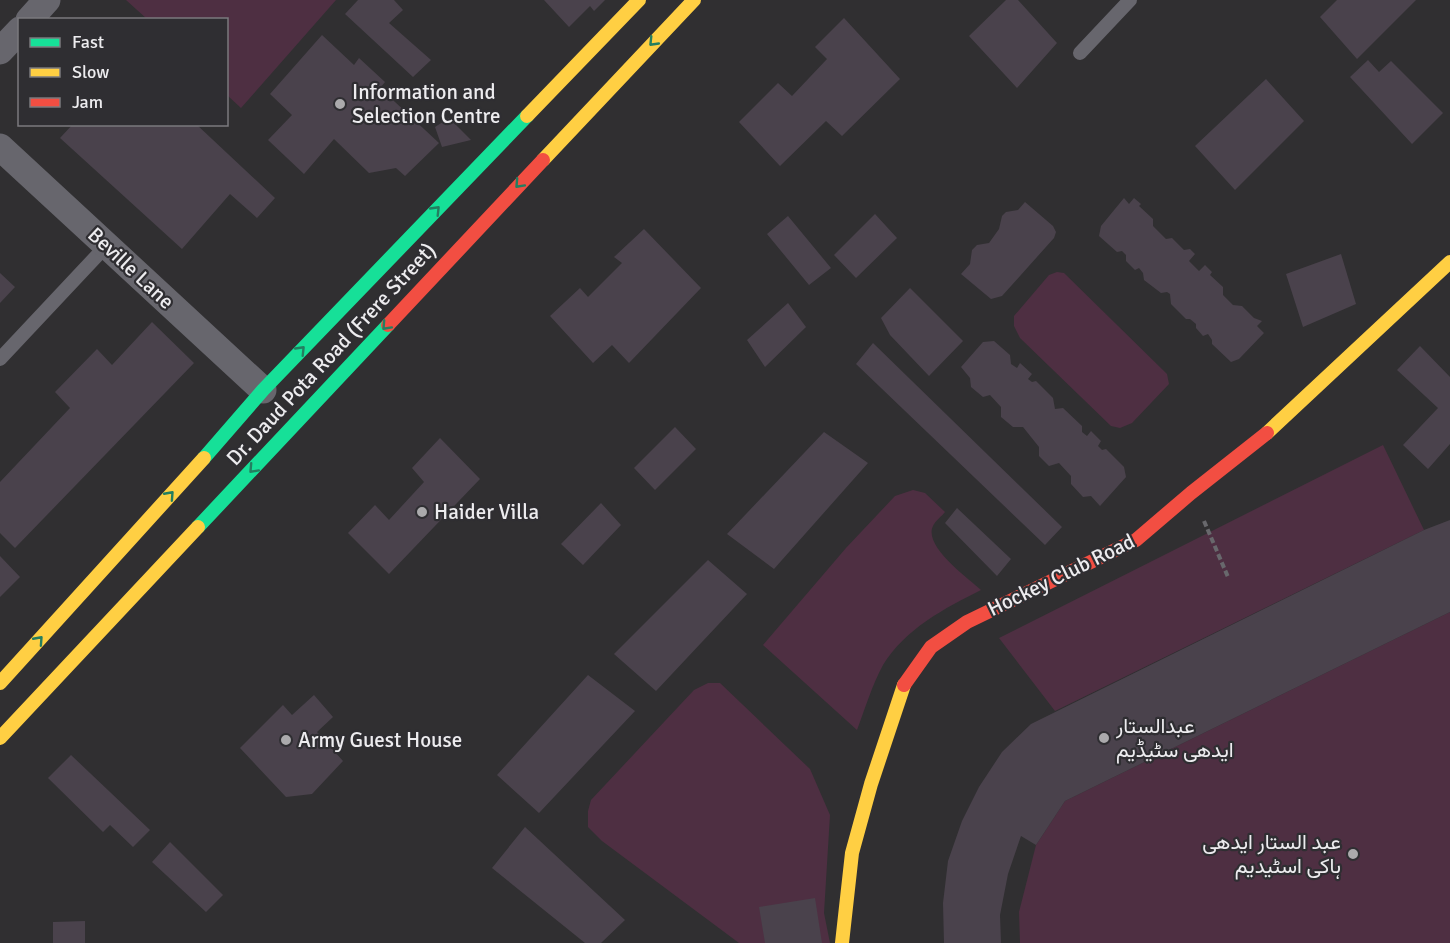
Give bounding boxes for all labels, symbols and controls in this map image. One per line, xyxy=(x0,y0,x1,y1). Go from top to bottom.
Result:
legend xyxy=(18,18,228,126)
text: Fast xyxy=(72,31,104,53)
one-way arrow xyxy=(649,36,660,46)
text: Slow xyxy=(72,61,109,83)
place label: Information and Selection Centre xyxy=(352,79,500,129)
text: Jam xyxy=(72,91,103,113)
marker: Information and Selection Centre xyxy=(333,97,347,111)
one-way arrow xyxy=(516,177,527,188)
one-way arrow xyxy=(429,207,440,217)
street label: Beville Lane xyxy=(83,222,179,314)
street label: Dr. Daud Pota Road (Frere Street) xyxy=(221,237,441,471)
one-way arrow xyxy=(382,320,393,330)
one-way arrow xyxy=(293,347,304,358)
one-way arrow xyxy=(249,462,260,472)
one-way arrow xyxy=(163,492,174,502)
place label: Haider Villa xyxy=(434,499,539,525)
marker: Haider Villa xyxy=(415,505,429,519)
street label: Hockey Club Road xyxy=(983,528,1139,622)
one-way arrow xyxy=(32,636,43,647)
place label: عبدالستار ایدھی سٹیڈیم xyxy=(1115,713,1234,764)
place label: Army Guest House xyxy=(298,727,462,753)
marker: عبدالستار ایدھی سٹیڈیم xyxy=(1097,731,1111,745)
marker: Army Guest House xyxy=(279,733,293,747)
place label: عبد الستار ایدھی ہاکی اسٹیدیم xyxy=(1202,829,1341,880)
marker: عبد الستار ایدھی ہاکی اسٹیدیم xyxy=(1346,847,1360,861)

